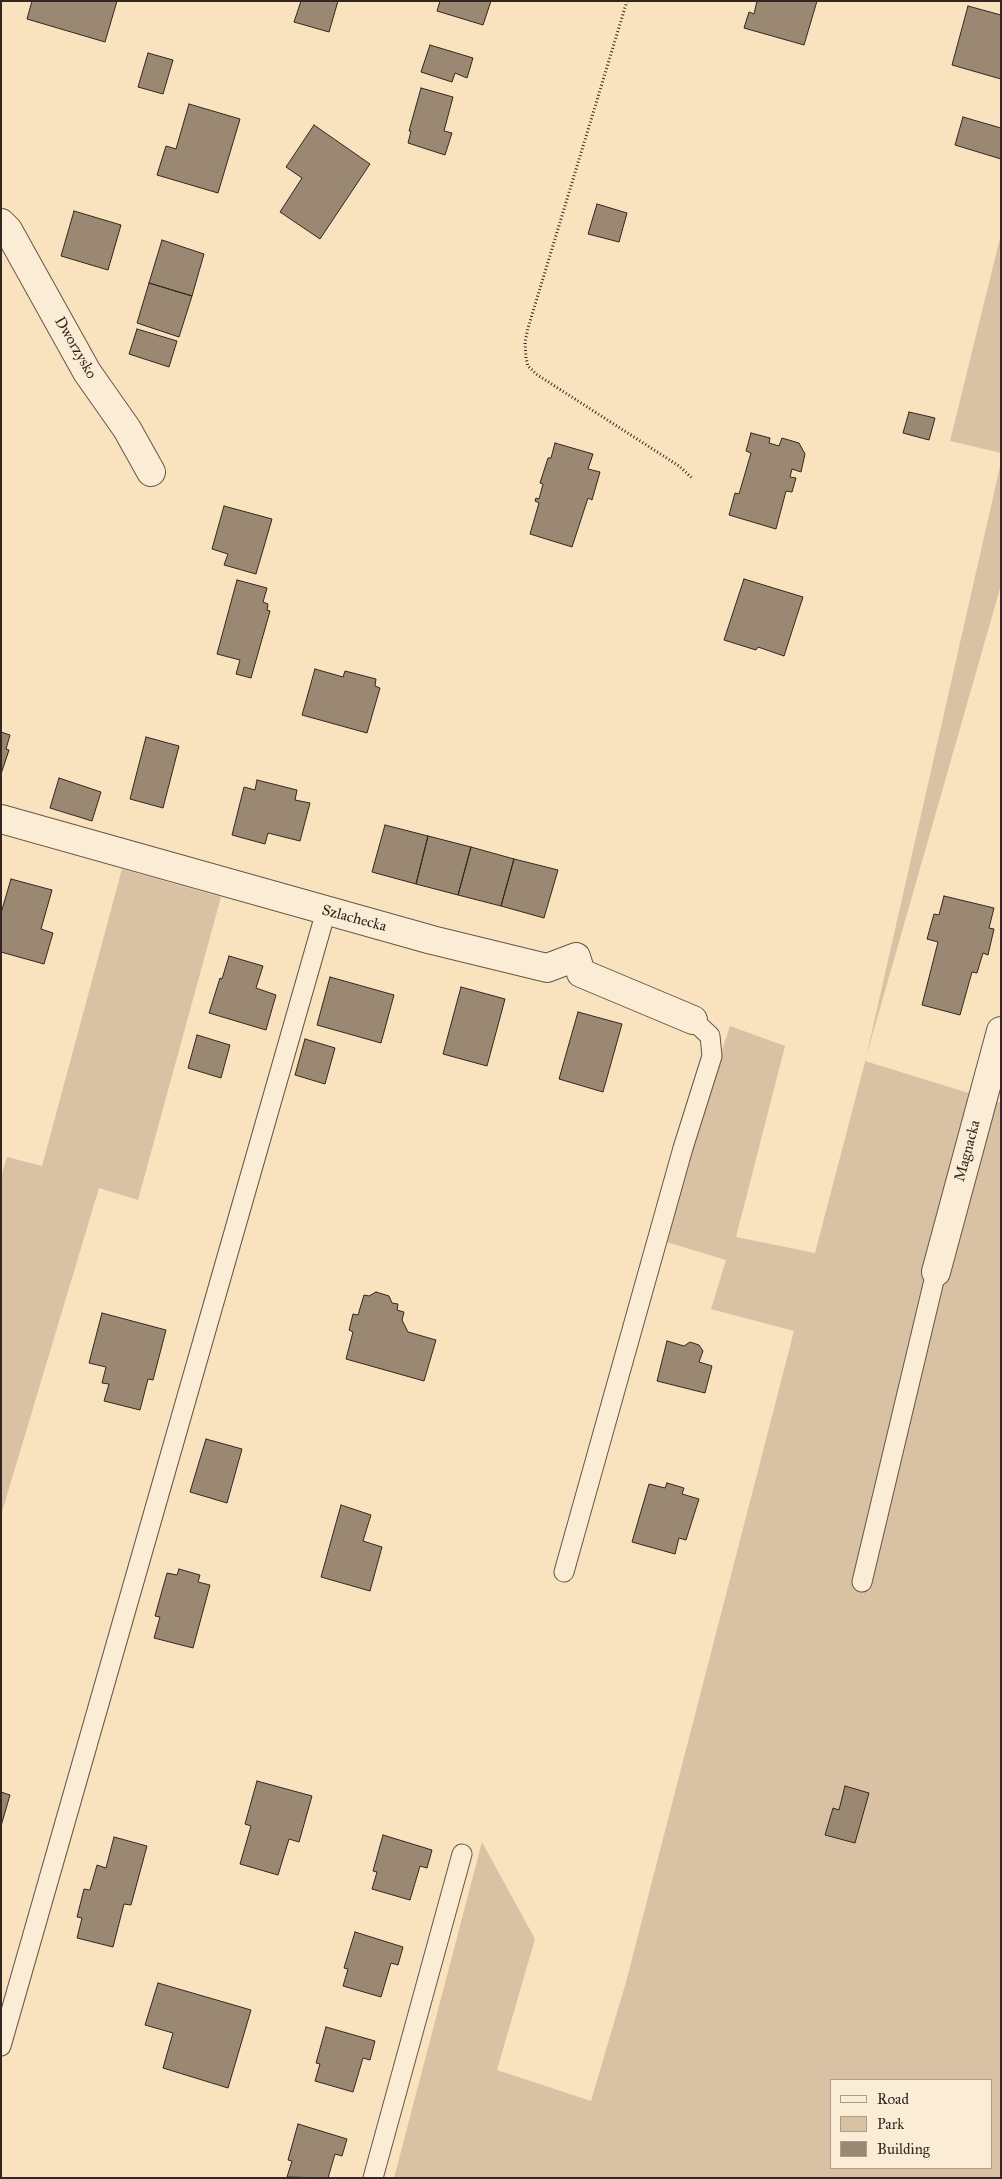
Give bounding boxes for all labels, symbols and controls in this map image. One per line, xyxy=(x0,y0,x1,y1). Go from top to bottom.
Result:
street label: Dworzysko xyxy=(50,314,100,382)
street label: Szlachecka xyxy=(320,902,388,936)
street label: Magnacka xyxy=(951,1118,985,1184)
legend xyxy=(830,2079,992,2169)
text: Road xyxy=(877,2090,909,2108)
text: Park xyxy=(877,2115,904,2133)
text: Building xyxy=(877,2140,930,2158)

